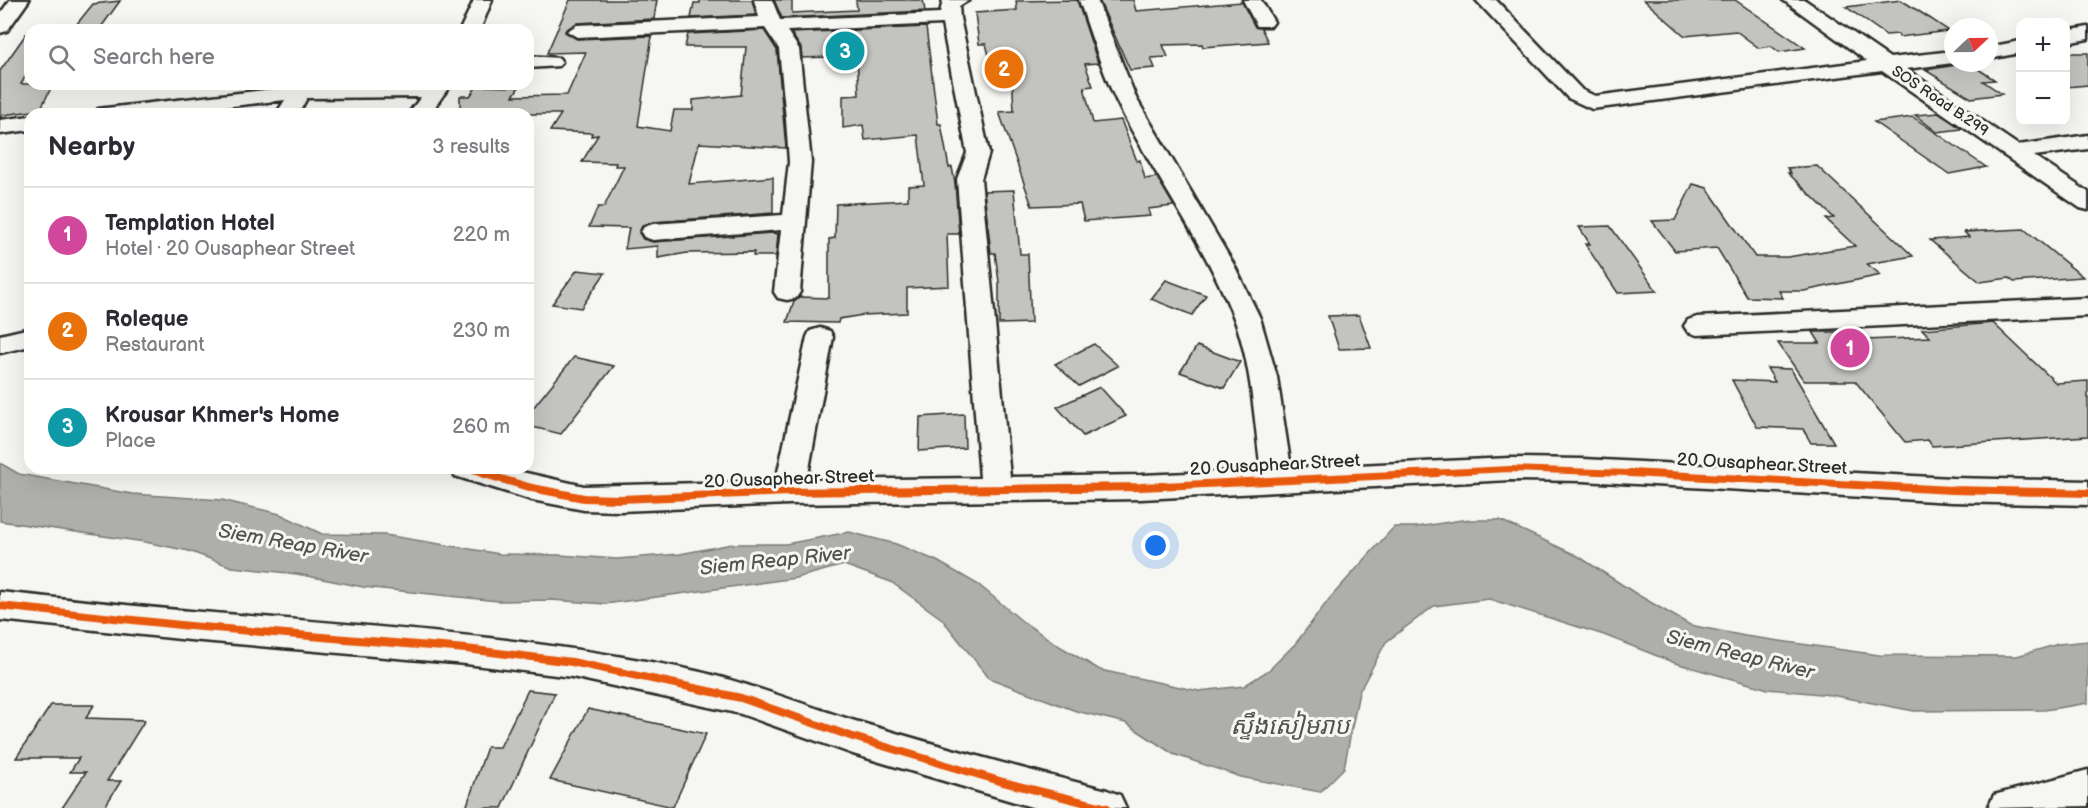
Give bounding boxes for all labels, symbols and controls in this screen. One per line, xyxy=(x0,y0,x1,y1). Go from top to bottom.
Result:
north arrow xyxy=(1944,18,1998,72)
map controls xyxy=(2016,18,2070,126)
button: + xyxy=(2016,18,2070,72)
search box xyxy=(24,24,534,90)
pin: 3 xyxy=(826,28,864,74)
icon: search xyxy=(45,41,78,74)
text: Search here xyxy=(93,44,215,71)
pin: 2 xyxy=(984,46,1024,92)
street label: SOS Road B.299 xyxy=(1888,62,1992,140)
button: − xyxy=(2016,72,2070,126)
text: Nearby xyxy=(48,132,135,163)
text: 3 results xyxy=(432,135,510,159)
text: Templation Hotel xyxy=(105,210,275,237)
text: 1 xyxy=(63,223,72,247)
text: 220 m xyxy=(453,223,510,247)
text: Hotel · 20 Ousaphear Street xyxy=(105,237,355,261)
text: Roleque xyxy=(105,306,188,333)
text: 2 xyxy=(62,319,73,343)
text: 230 m xyxy=(453,319,510,343)
pin: 1 xyxy=(1830,326,1870,370)
text: Restaurant xyxy=(105,333,205,357)
text: Krousar Khmer's Home xyxy=(105,402,340,429)
text: 3 xyxy=(62,415,73,439)
text: 260 m xyxy=(452,415,510,439)
text: Place xyxy=(105,429,156,453)
street label: 20 Ousaphear Street xyxy=(1676,449,1848,479)
street label: 20 Ousaphear Street xyxy=(1189,450,1361,480)
street label: 20 Ousaphear Street xyxy=(703,466,875,492)
water label: Siem Reap River xyxy=(216,519,371,569)
your location xyxy=(1141,531,1170,560)
water label: Siem Reap River xyxy=(699,541,853,581)
water label: Siem Reap River xyxy=(1664,625,1818,685)
water label: ស្ទឹងសៀមរាប xyxy=(1231,710,1351,741)

